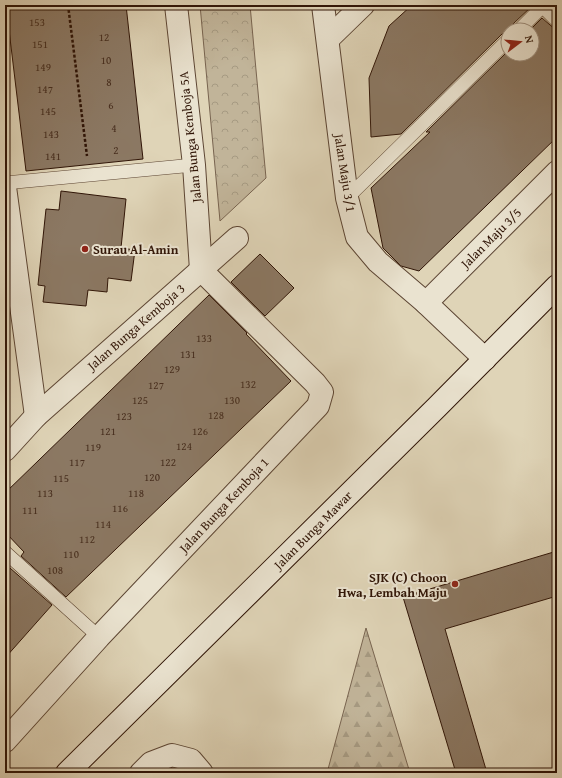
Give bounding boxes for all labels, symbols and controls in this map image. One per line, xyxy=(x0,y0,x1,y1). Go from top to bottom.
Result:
house number: 153 xyxy=(29,14,45,30)
north arrow xyxy=(500,22,540,62)
house number: 12 xyxy=(99,29,109,45)
text: N xyxy=(521,34,538,46)
house number: 151 xyxy=(32,36,48,52)
house number: 10 xyxy=(101,52,111,68)
house number: 149 xyxy=(35,59,51,75)
street label: Jalan Bunga Kemboja 5A xyxy=(174,70,207,206)
house number: 8 xyxy=(106,74,112,90)
house number: 147 xyxy=(37,81,53,97)
house number: 6 xyxy=(108,97,114,113)
house number: 145 xyxy=(40,103,56,119)
house number: 4 xyxy=(111,120,117,136)
house number: 143 xyxy=(43,126,59,142)
street label: Jalan Maju 3/1 xyxy=(329,131,361,214)
house number: 2 xyxy=(113,142,119,158)
house number: 141 xyxy=(45,148,61,164)
street label: Jalan Maju 3/5 xyxy=(455,203,526,274)
place label: Surau Al-Amin xyxy=(93,240,179,259)
marker: Surau Al-Amin xyxy=(80,244,90,254)
street label: Jalan Bunga Kemboja 3 xyxy=(82,279,189,376)
house number: 133 xyxy=(196,330,212,346)
house number: 131 xyxy=(180,346,196,362)
house number: 129 xyxy=(164,361,180,377)
house number: 132 xyxy=(240,376,256,392)
house number: 127 xyxy=(148,377,164,393)
house number: 125 xyxy=(132,392,148,408)
house number: 130 xyxy=(224,392,240,408)
house number: 128 xyxy=(208,407,224,423)
house number: 123 xyxy=(116,408,132,424)
house number: 121 xyxy=(100,423,116,439)
house number: 126 xyxy=(192,423,208,439)
house number: 124 xyxy=(176,438,192,454)
house number: 119 xyxy=(85,439,101,455)
street label: Jalan Bunga Kemboja 1 xyxy=(173,453,273,558)
house number: 117 xyxy=(69,454,85,470)
house number: 122 xyxy=(160,454,176,470)
house number: 120 xyxy=(144,469,160,485)
house number: 115 xyxy=(53,470,69,486)
house number: 113 xyxy=(37,485,53,501)
house number: 118 xyxy=(128,485,144,501)
street label: Jalan Bunga Mawar xyxy=(268,486,357,575)
house number: 116 xyxy=(112,500,128,516)
house number: 111 xyxy=(22,502,38,518)
house number: 114 xyxy=(95,516,111,532)
house number: 112 xyxy=(79,531,95,547)
house number: 110 xyxy=(63,546,79,562)
house number: 108 xyxy=(47,562,63,578)
place label: SJK (C) Choon Hwa, Lembah Maju xyxy=(338,568,448,602)
marker: SJK (C) Choon Hwa, Lembah Maju xyxy=(450,579,460,589)

